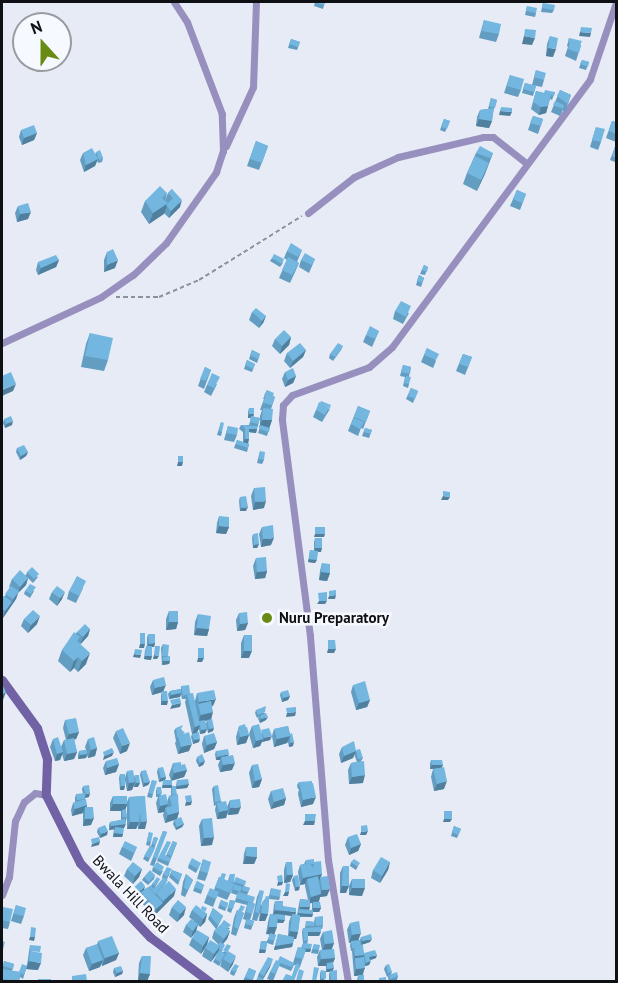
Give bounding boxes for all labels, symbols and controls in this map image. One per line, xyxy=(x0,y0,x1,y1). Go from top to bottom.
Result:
north arrow xyxy=(12,12,72,72)
text: N xyxy=(28,16,45,38)
place label: Nuru Preparatory xyxy=(279,609,389,627)
marker: Nuru Preparatory xyxy=(260,611,274,625)
street label: Bwala Hill Road xyxy=(89,851,173,937)

